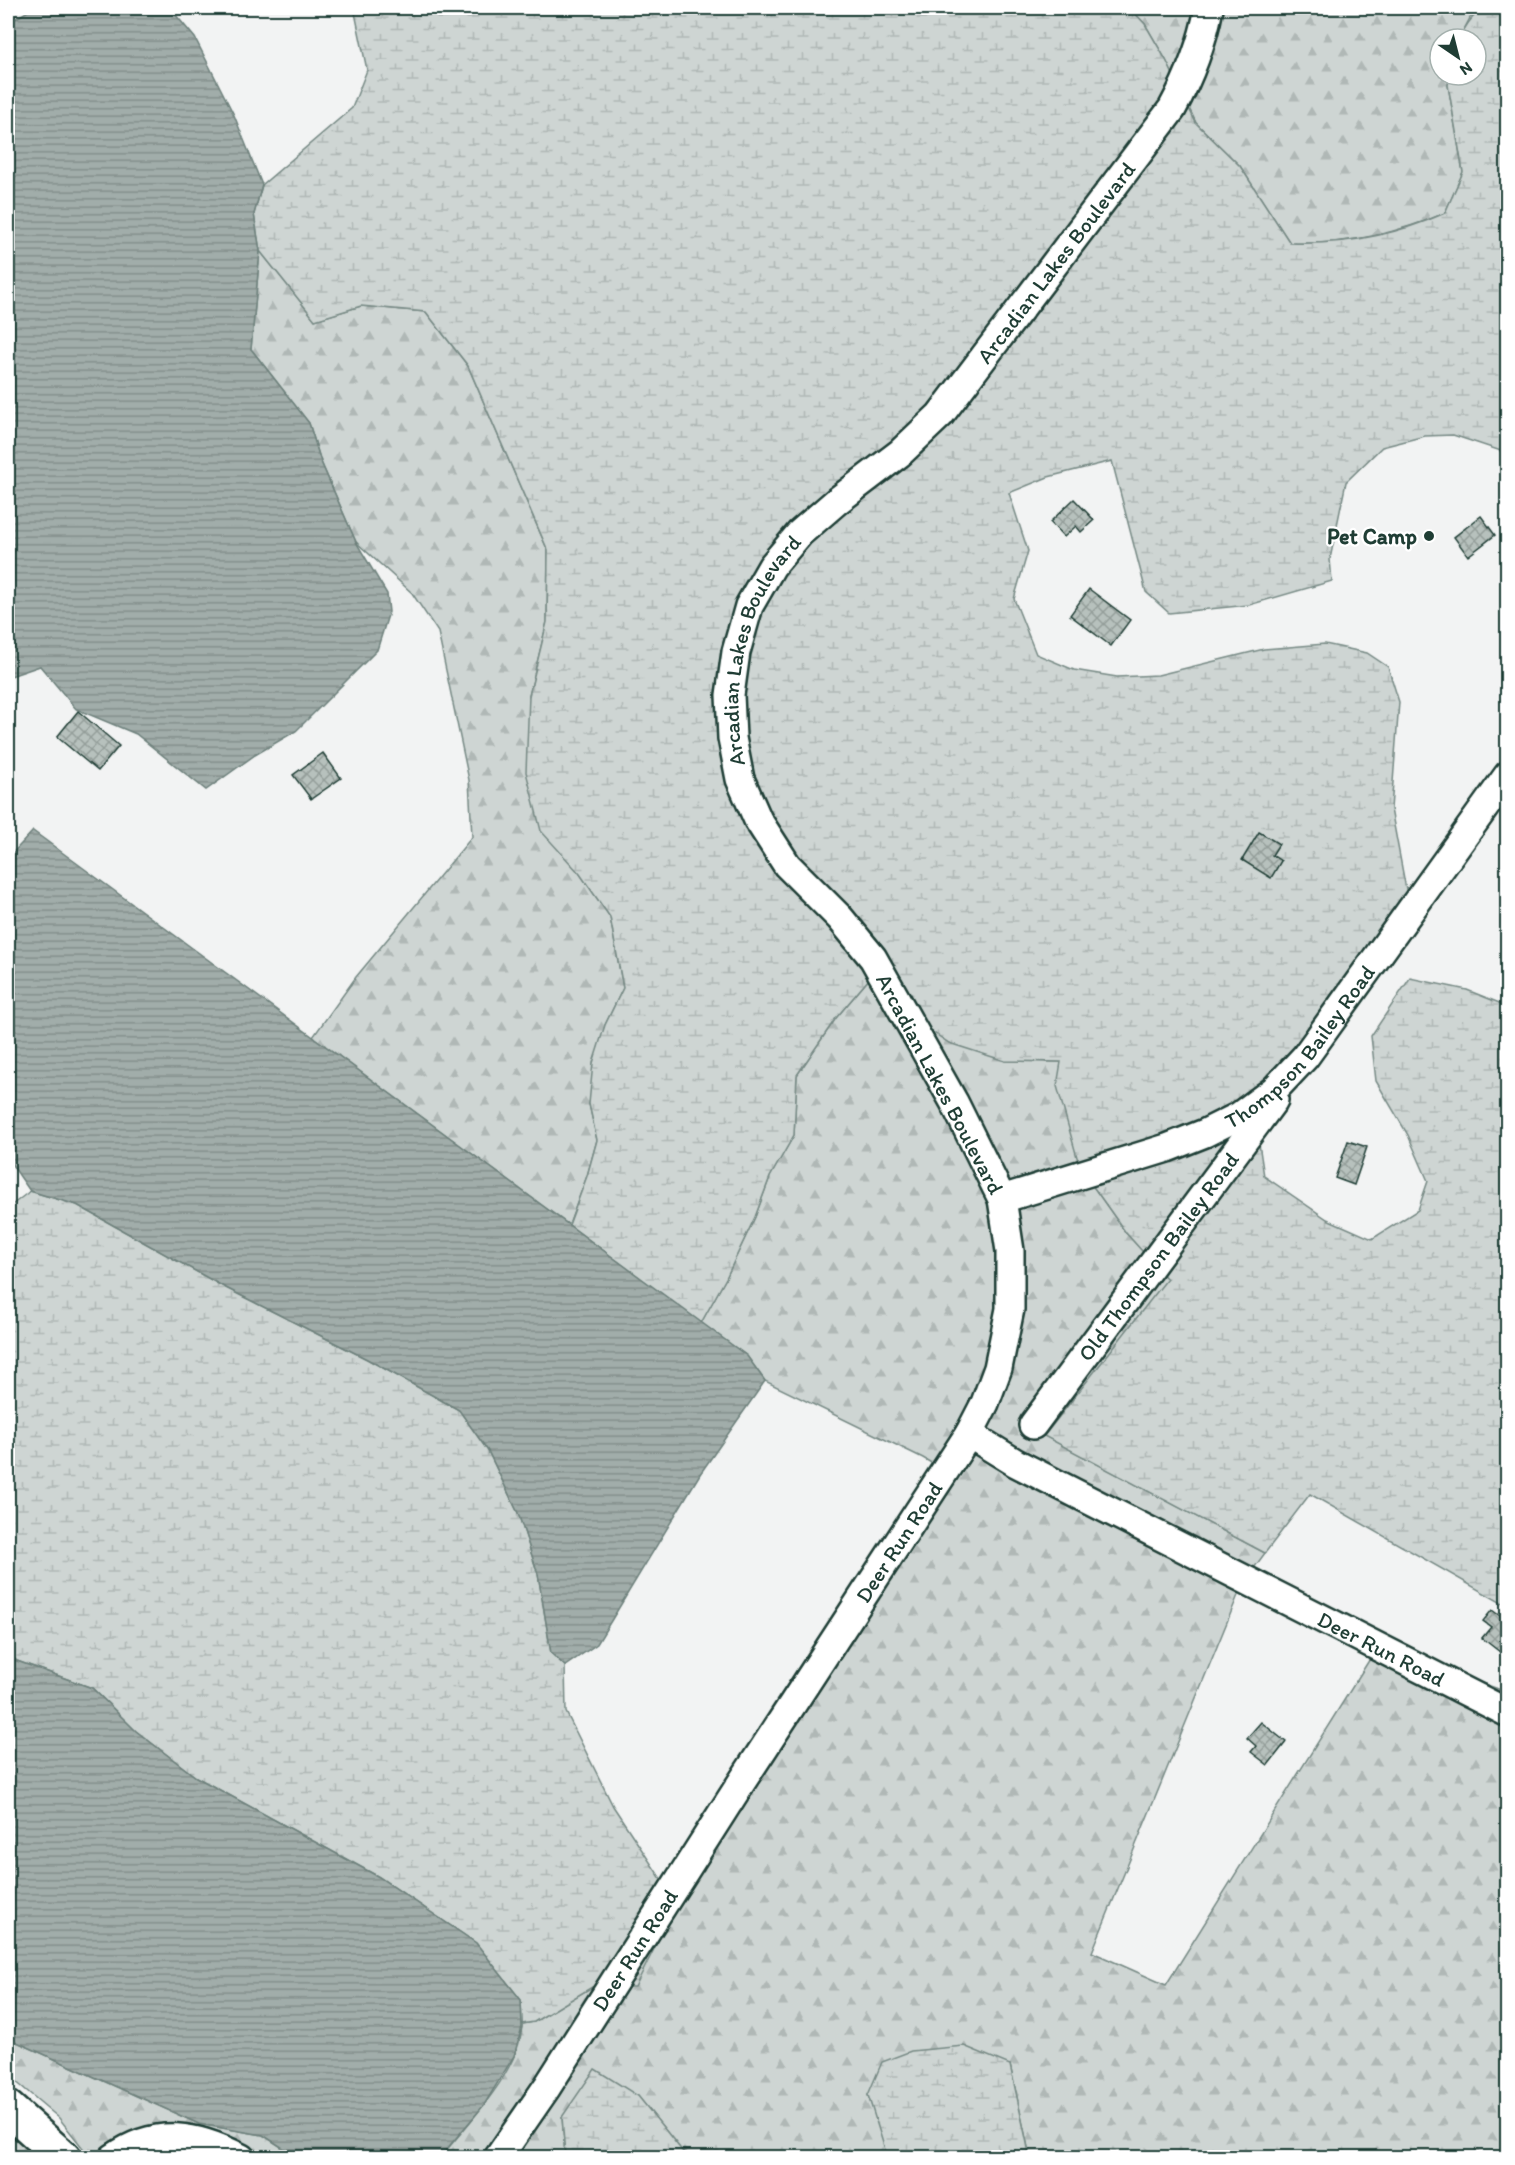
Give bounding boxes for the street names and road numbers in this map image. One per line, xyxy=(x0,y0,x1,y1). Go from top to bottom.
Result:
street label: Arcadian Lakes Boulevard xyxy=(971,156,1141,369)
street label: Arcadian Lakes Boulevard xyxy=(716,529,806,769)
street label: Thompson Bailey Road xyxy=(1220,959,1381,1134)
street label: Arcadian Lakes Boulevard xyxy=(870,969,1010,1199)
street label: Old Thompson Bailey Road xyxy=(1072,1146,1244,1366)
street label: Deer Run Road xyxy=(849,1476,948,1608)
street label: Deer Run Road xyxy=(1313,1605,1450,1692)
street label: Deer Run Road xyxy=(586,1884,683,2016)

